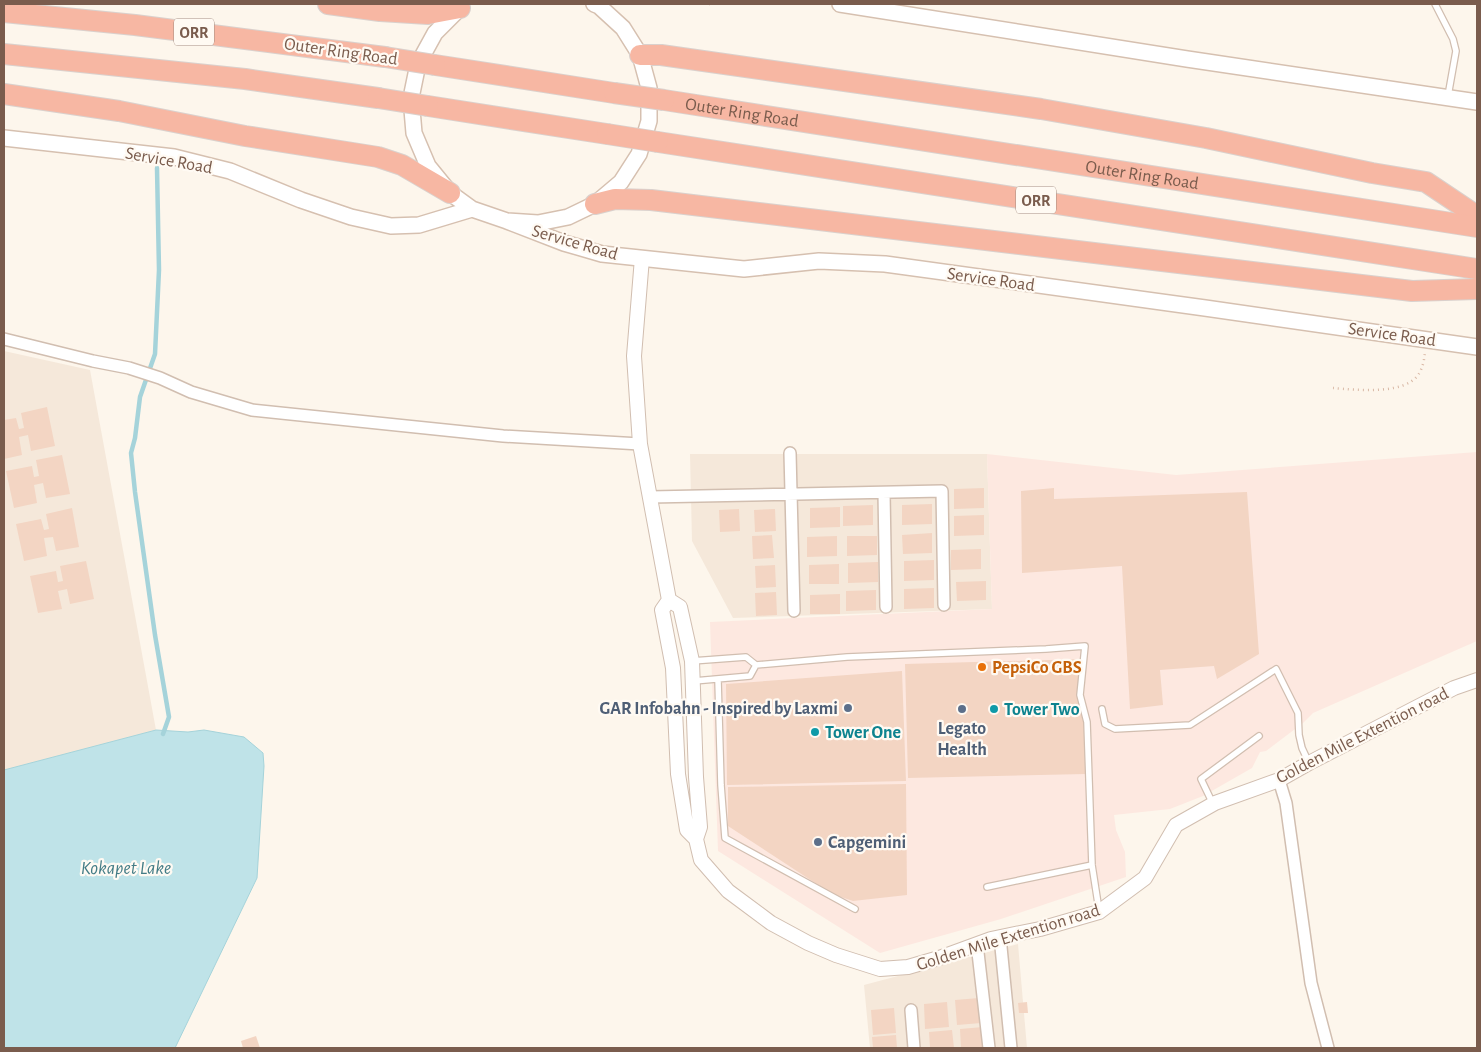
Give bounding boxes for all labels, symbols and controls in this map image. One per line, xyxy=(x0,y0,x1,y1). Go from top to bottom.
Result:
road number: ORR xyxy=(174,18,214,46)
street label: Outer Ring Road xyxy=(283,35,399,69)
street label: Outer Ring Road xyxy=(684,95,800,131)
street label: Service Road xyxy=(124,144,214,178)
street label: Outer Ring Road xyxy=(1084,158,1200,193)
road number: ORR xyxy=(1016,186,1056,214)
street label: Service Road xyxy=(530,222,620,264)
street label: Service Road xyxy=(946,265,1036,295)
street label: Service Road xyxy=(1347,320,1437,350)
place label: PepsiCo GBS xyxy=(992,659,1082,677)
marker: PepsiCo GBS xyxy=(976,661,988,673)
street label: Golden Mile Extention road xyxy=(1273,685,1452,787)
place label: GAR Infobahn - Inspired by Laxmi xyxy=(600,700,838,718)
place label: Tower Two xyxy=(1004,701,1080,719)
marker: GAR Infobahn - Inspired by Laxmi xyxy=(842,702,854,714)
marker: Legato Health xyxy=(956,703,968,715)
marker: Tower Two xyxy=(988,703,1000,715)
place label: Legato Health xyxy=(937,720,987,759)
place label: Tower One xyxy=(825,724,901,742)
marker: Tower One xyxy=(809,726,821,738)
place label: Capgemini xyxy=(828,834,906,852)
marker: Capgemini xyxy=(812,836,824,848)
water label: Kokapet Lake xyxy=(81,859,171,878)
street label: Golden Mile Extention road xyxy=(914,901,1102,974)

